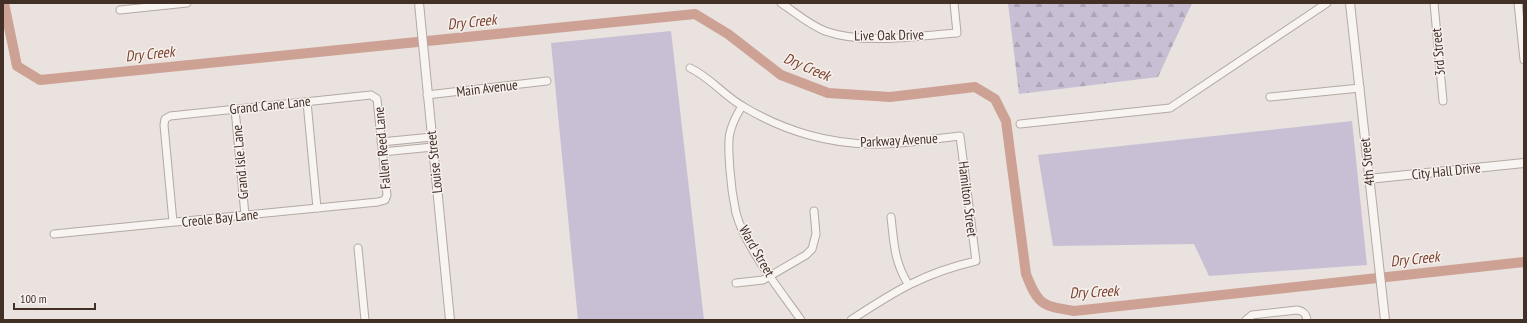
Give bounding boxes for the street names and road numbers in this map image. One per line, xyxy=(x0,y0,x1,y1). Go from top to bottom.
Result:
street label: Live Oak Drive xyxy=(854,25,924,45)
street label: 3rd Street xyxy=(1427,27,1449,77)
street label: Main Avenue xyxy=(455,75,519,101)
street label: Grand Cane Lane xyxy=(229,92,312,118)
street label: Fallen Reed Lane xyxy=(369,106,395,190)
street label: Grand Isle Lane xyxy=(228,124,252,200)
street label: Parkway Avenue xyxy=(860,129,938,151)
street label: Louise Street xyxy=(422,130,446,194)
street label: 4th Street xyxy=(1356,137,1378,187)
street label: City Hall Drive xyxy=(1411,158,1482,184)
street label: Hamilton Street xyxy=(954,160,982,238)
street label: Creole Bay Lane xyxy=(181,205,259,231)
street label: Ward Street xyxy=(735,222,779,280)

